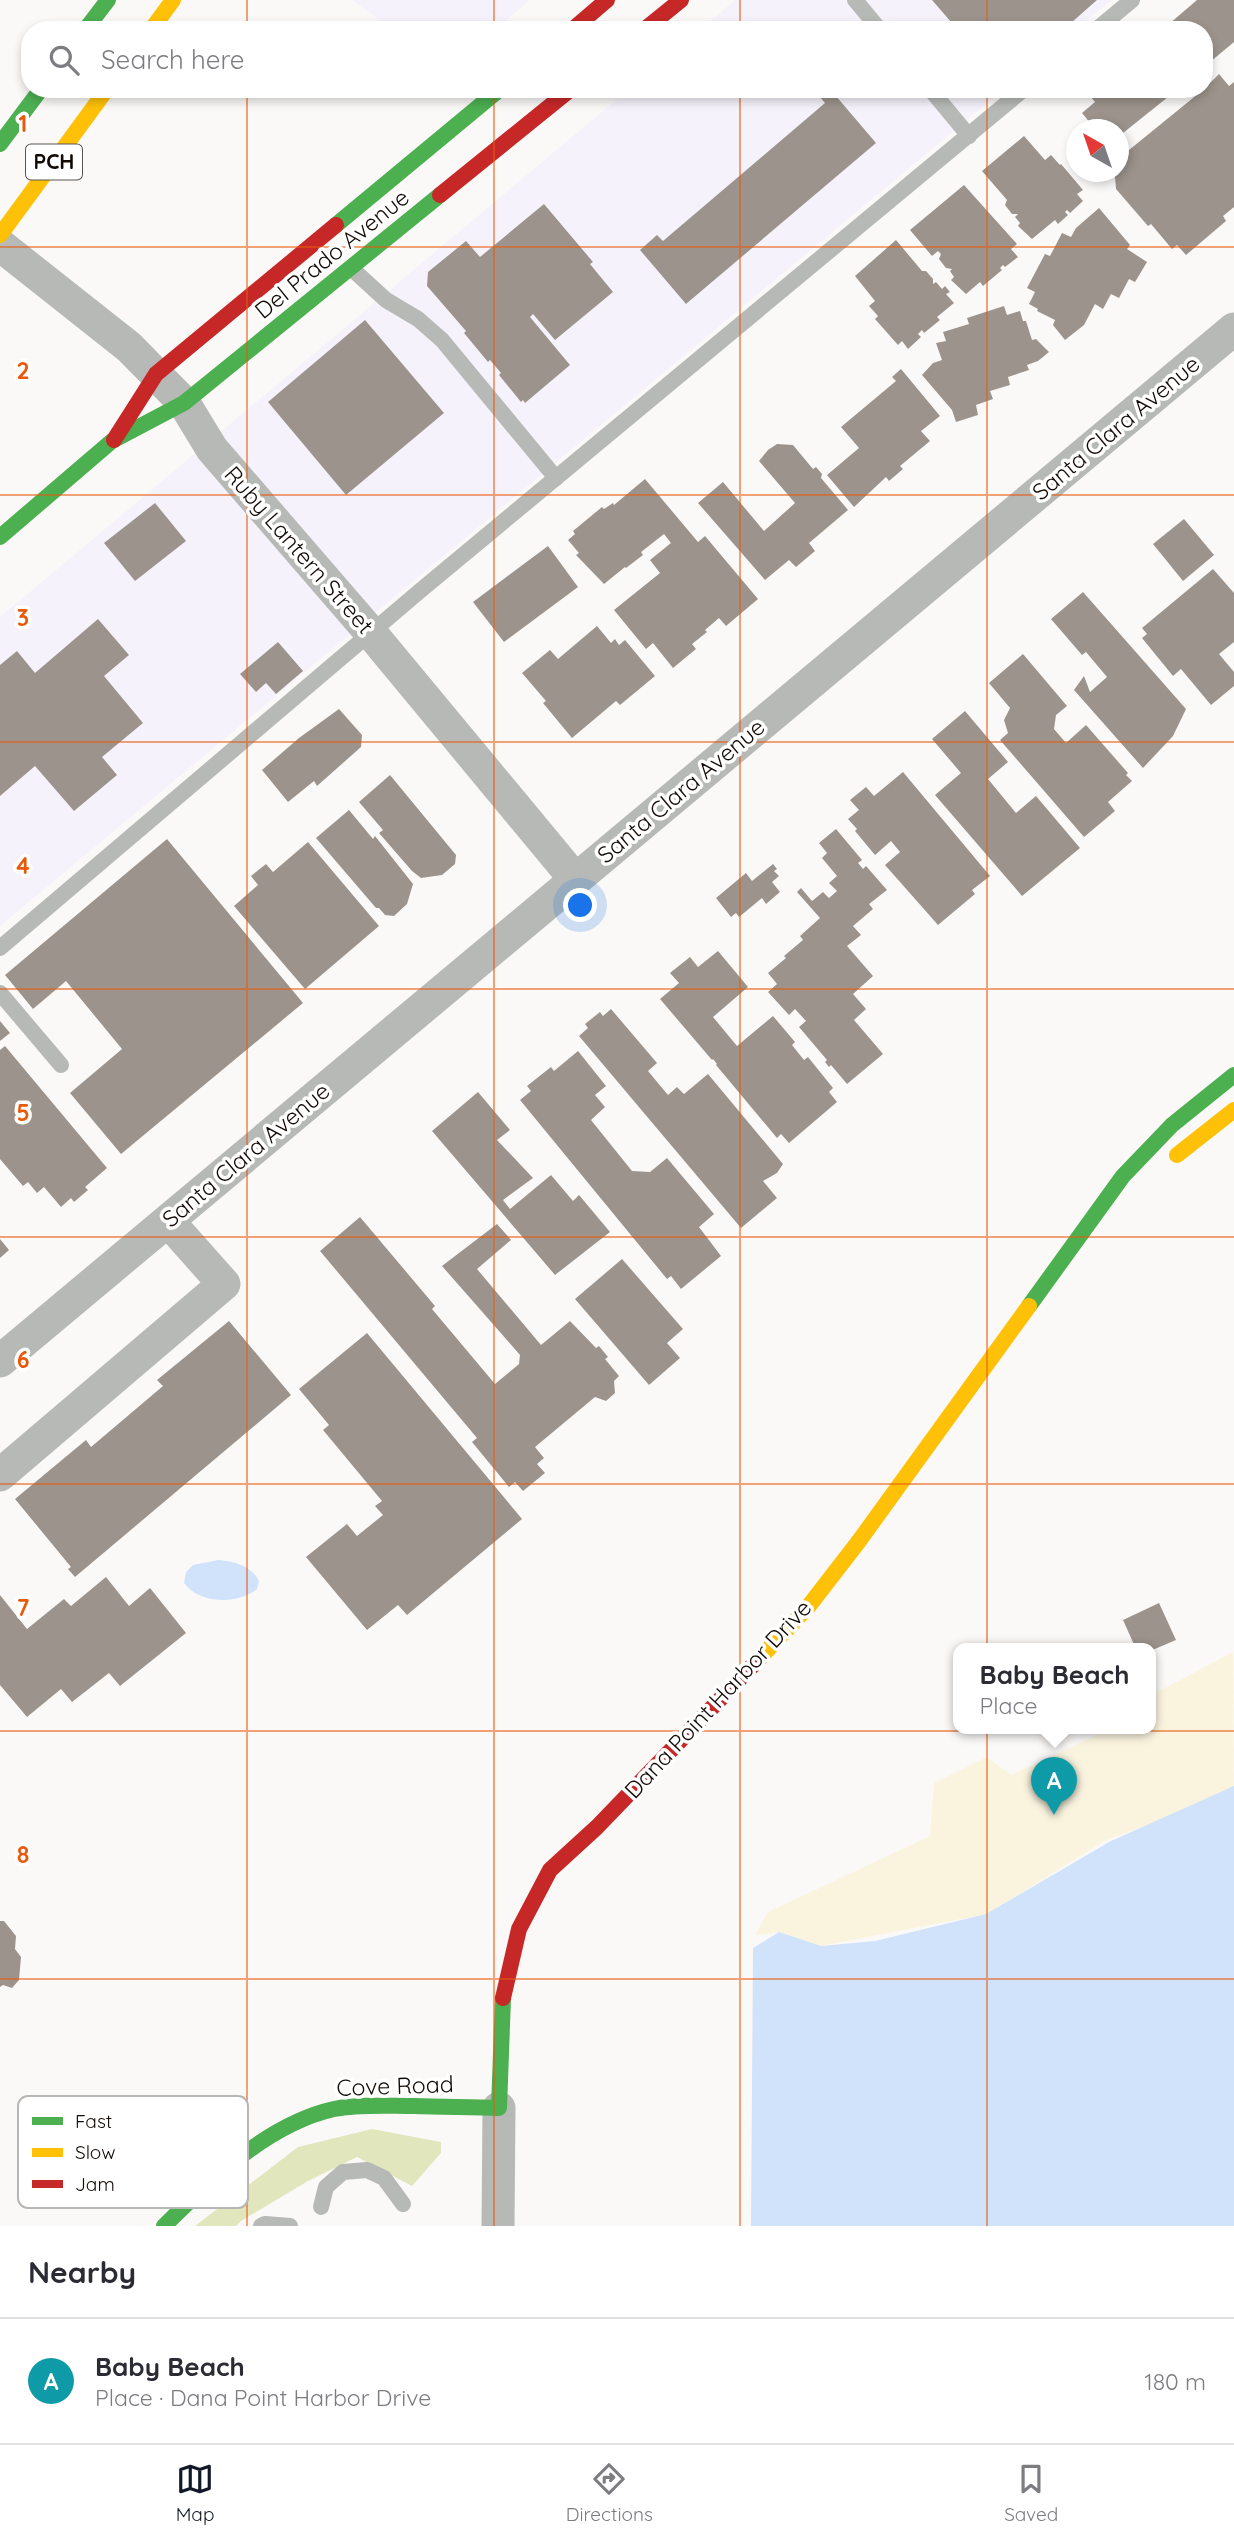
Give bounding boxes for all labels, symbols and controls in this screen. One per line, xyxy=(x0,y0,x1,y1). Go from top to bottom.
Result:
search box xyxy=(21,21,1213,98)
icon: search xyxy=(45,41,83,79)
text: Search here xyxy=(101,43,245,76)
text: 1 xyxy=(19,109,27,138)
north arrow xyxy=(1066,119,1129,182)
road number: PCH xyxy=(26,144,82,180)
street label: Del Prado Avenue xyxy=(249,182,415,325)
street label: Santa Clara Avenue xyxy=(1026,349,1205,506)
text: 2 xyxy=(16,356,30,385)
street label: Ruby Lantern Street xyxy=(219,460,380,640)
text: 3 xyxy=(17,603,29,632)
street label: Santa Clara Avenue xyxy=(591,712,770,869)
text: 4 xyxy=(16,851,30,880)
your location xyxy=(563,888,597,922)
street label: Santa Clara Avenue xyxy=(156,1076,335,1233)
text: 5 xyxy=(16,1098,30,1127)
text: 6 xyxy=(17,1345,29,1374)
text: 7 xyxy=(17,1593,30,1622)
street label: Dana Point Harbor Drive xyxy=(618,1593,817,1804)
popup xyxy=(953,1643,1156,1734)
text: Baby Beach xyxy=(980,1658,1129,1691)
text: Place xyxy=(980,1691,1037,1720)
pin: A xyxy=(1031,1757,1077,1815)
text: 8 xyxy=(17,1840,29,1869)
street label: Cove Road xyxy=(336,2069,454,2102)
legend xyxy=(18,2096,248,2208)
text: Fast xyxy=(75,2109,112,2133)
text: Slow xyxy=(75,2140,116,2164)
text: Jam xyxy=(75,2172,115,2196)
text: Nearby xyxy=(28,2253,136,2291)
text: Baby Beach xyxy=(95,2350,245,2383)
text: A xyxy=(44,2367,58,2396)
text: 180 m xyxy=(1144,2367,1206,2396)
text: Place · Dana Point Harbor Drive xyxy=(95,2383,431,2412)
tab: Map xyxy=(176,2460,214,2526)
tab: Directions xyxy=(566,2460,653,2526)
tab: Saved xyxy=(1004,2460,1058,2526)

